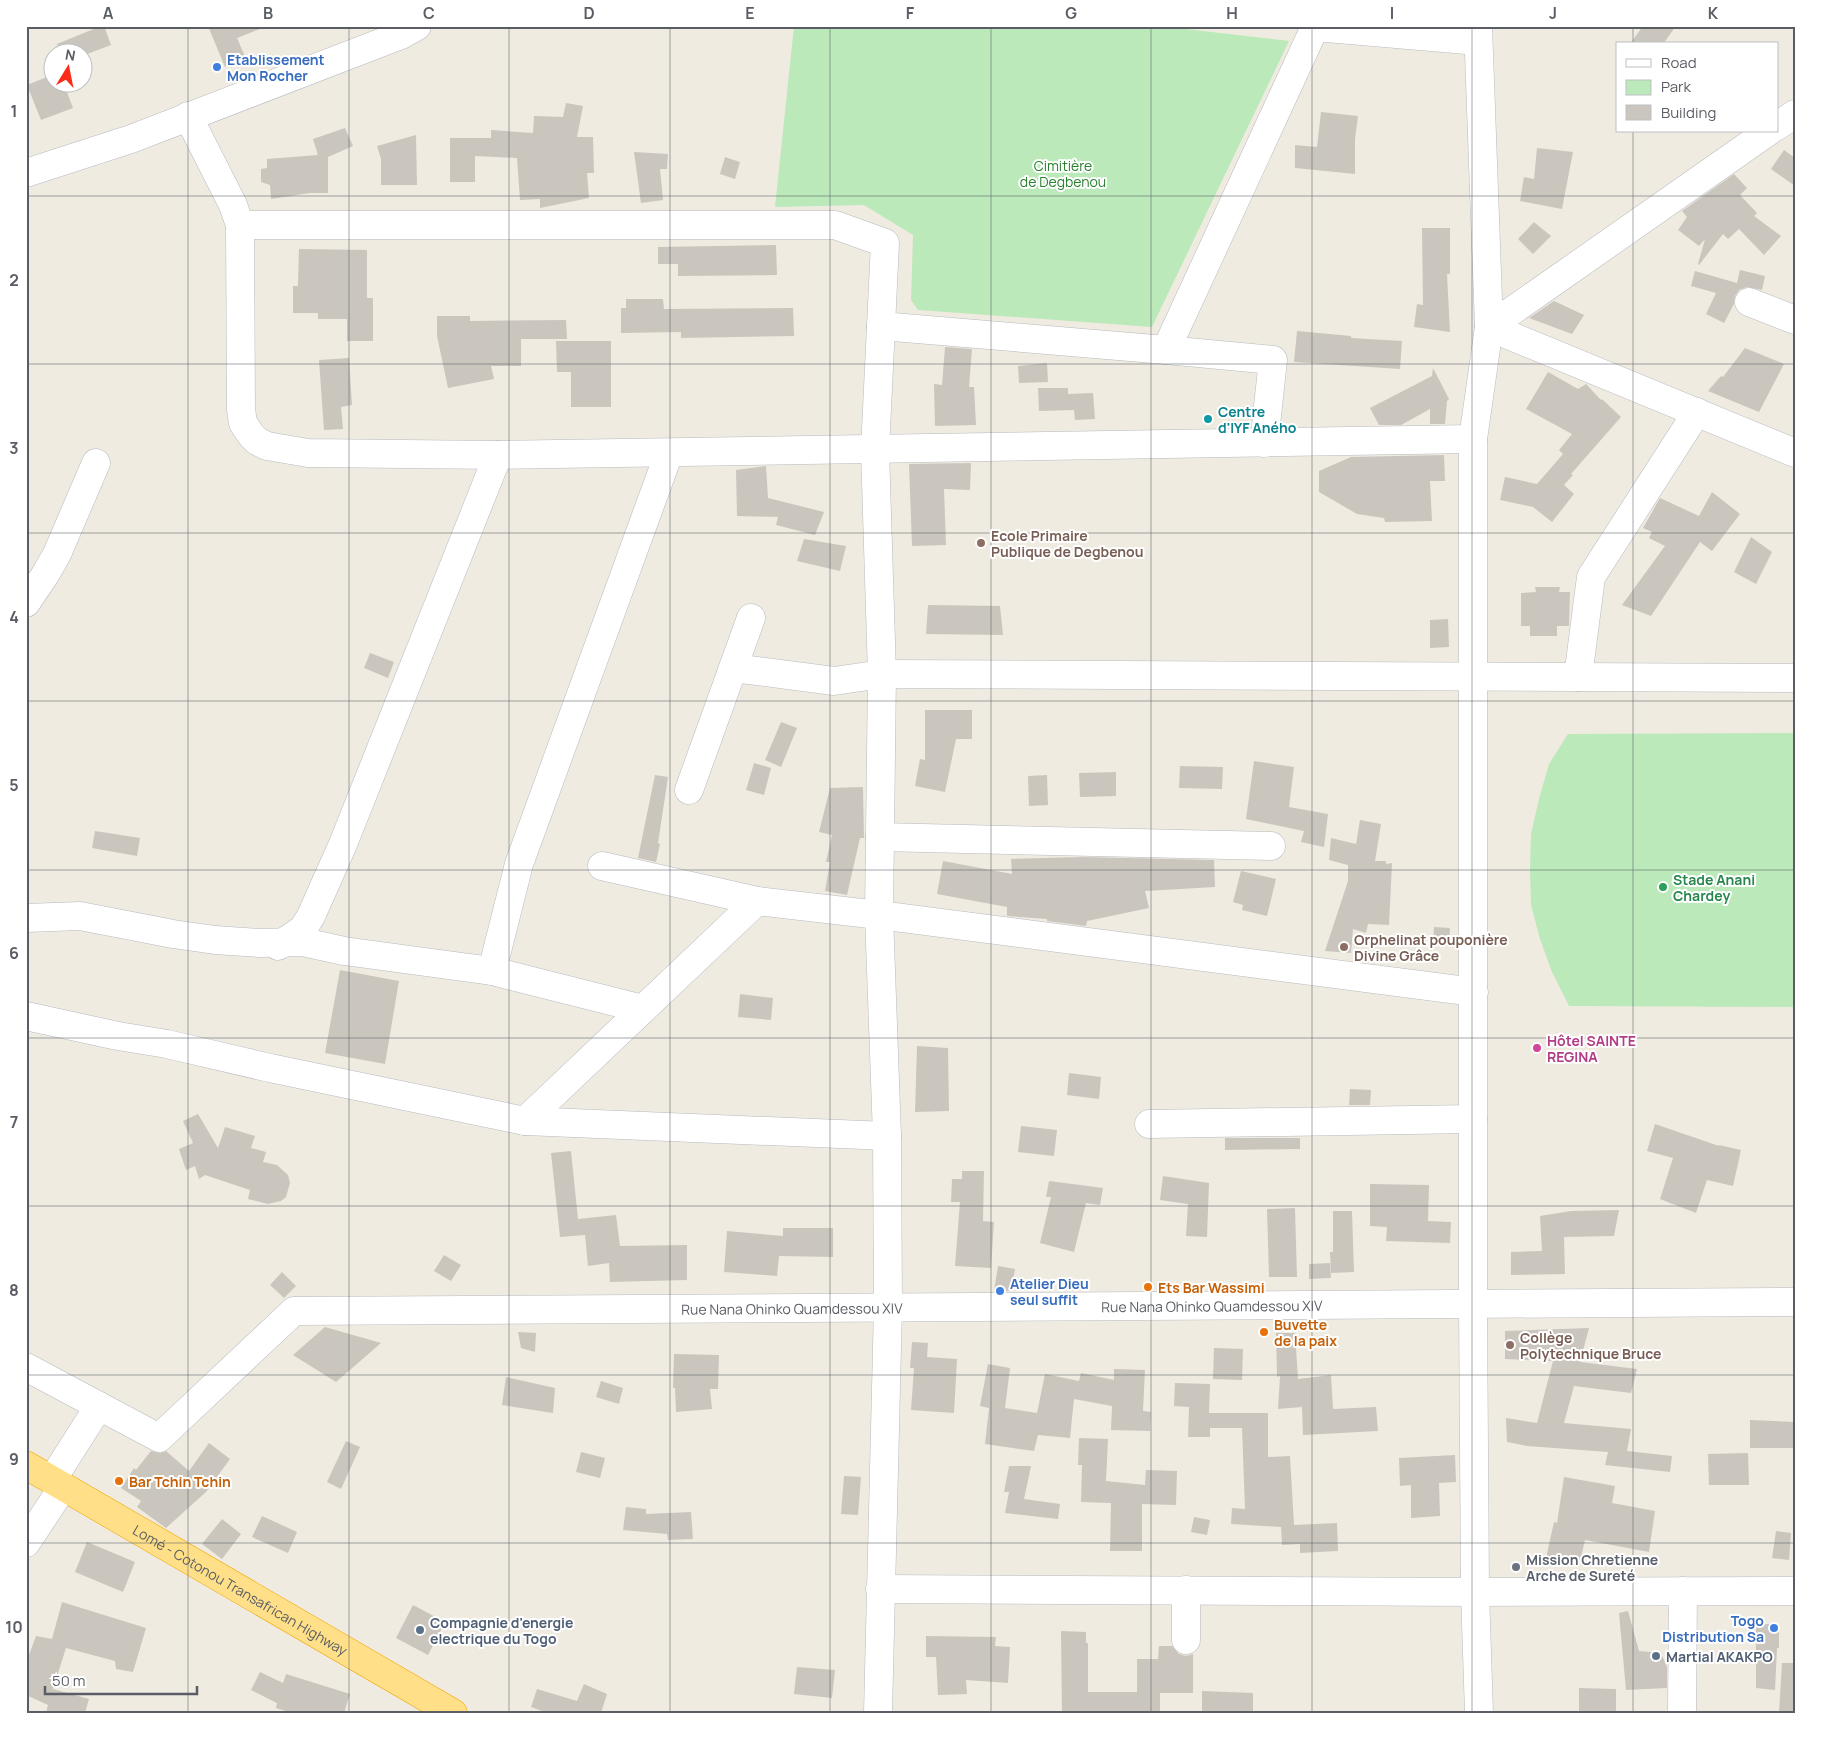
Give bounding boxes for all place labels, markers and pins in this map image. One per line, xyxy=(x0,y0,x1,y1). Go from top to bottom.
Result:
place label: Etablissement Mon Rocher xyxy=(227,50,325,85)
marker: Etablissement Mon Rocher xyxy=(211,61,223,73)
place label: Centre d'IYF Aného xyxy=(1218,402,1297,437)
marker: Centre d'IYF Aného xyxy=(1202,413,1214,425)
place label: Ecole Primaire Publique de Degbenou xyxy=(991,526,1143,561)
marker: Ecole Primaire Publique de Degbenou xyxy=(975,537,987,549)
place label: Stade Anani Chardey xyxy=(1673,870,1755,905)
marker: Stade Anani Chardey xyxy=(1657,881,1669,893)
place label: Orphelinat pouponière Divine Grâce xyxy=(1354,930,1508,965)
marker: Orphelinat pouponière Divine Grâce xyxy=(1338,941,1350,953)
place label: Hôtel SAINTE REGINA xyxy=(1547,1031,1636,1066)
marker: Hôtel SAINTE REGINA xyxy=(1531,1042,1543,1054)
place label: Atelier Dieu seul suffit xyxy=(1010,1274,1089,1309)
place label: Ets Bar Wassimi xyxy=(1158,1278,1265,1297)
marker: Ets Bar Wassimi xyxy=(1142,1281,1154,1293)
marker: Atelier Dieu seul suffit xyxy=(994,1285,1006,1297)
place label: Buvette de la paix xyxy=(1274,1315,1337,1350)
marker: Buvette de la paix xyxy=(1258,1326,1270,1338)
place label: Collège Polytechnique Bruce xyxy=(1520,1328,1661,1363)
marker: Collège Polytechnique Bruce xyxy=(1504,1339,1516,1351)
place label: Bar Tchin Tchin xyxy=(129,1472,231,1491)
marker: Bar Tchin Tchin xyxy=(113,1475,125,1487)
place label: Mission Chretienne Arche de Sureté xyxy=(1526,1550,1658,1585)
marker: Mission Chretienne Arche de Sureté xyxy=(1510,1561,1522,1573)
place label: Togo Distribution Sa xyxy=(1662,1611,1764,1646)
place label: Compagnie d'energie electrique du Togo xyxy=(430,1613,573,1648)
marker: Togo Distribution Sa xyxy=(1768,1622,1780,1634)
marker: Compagnie d'energie electrique du Togo xyxy=(414,1624,426,1636)
place label: Martial AKAKPO xyxy=(1666,1647,1773,1666)
marker: Martial AKAKPO xyxy=(1650,1650,1662,1662)

